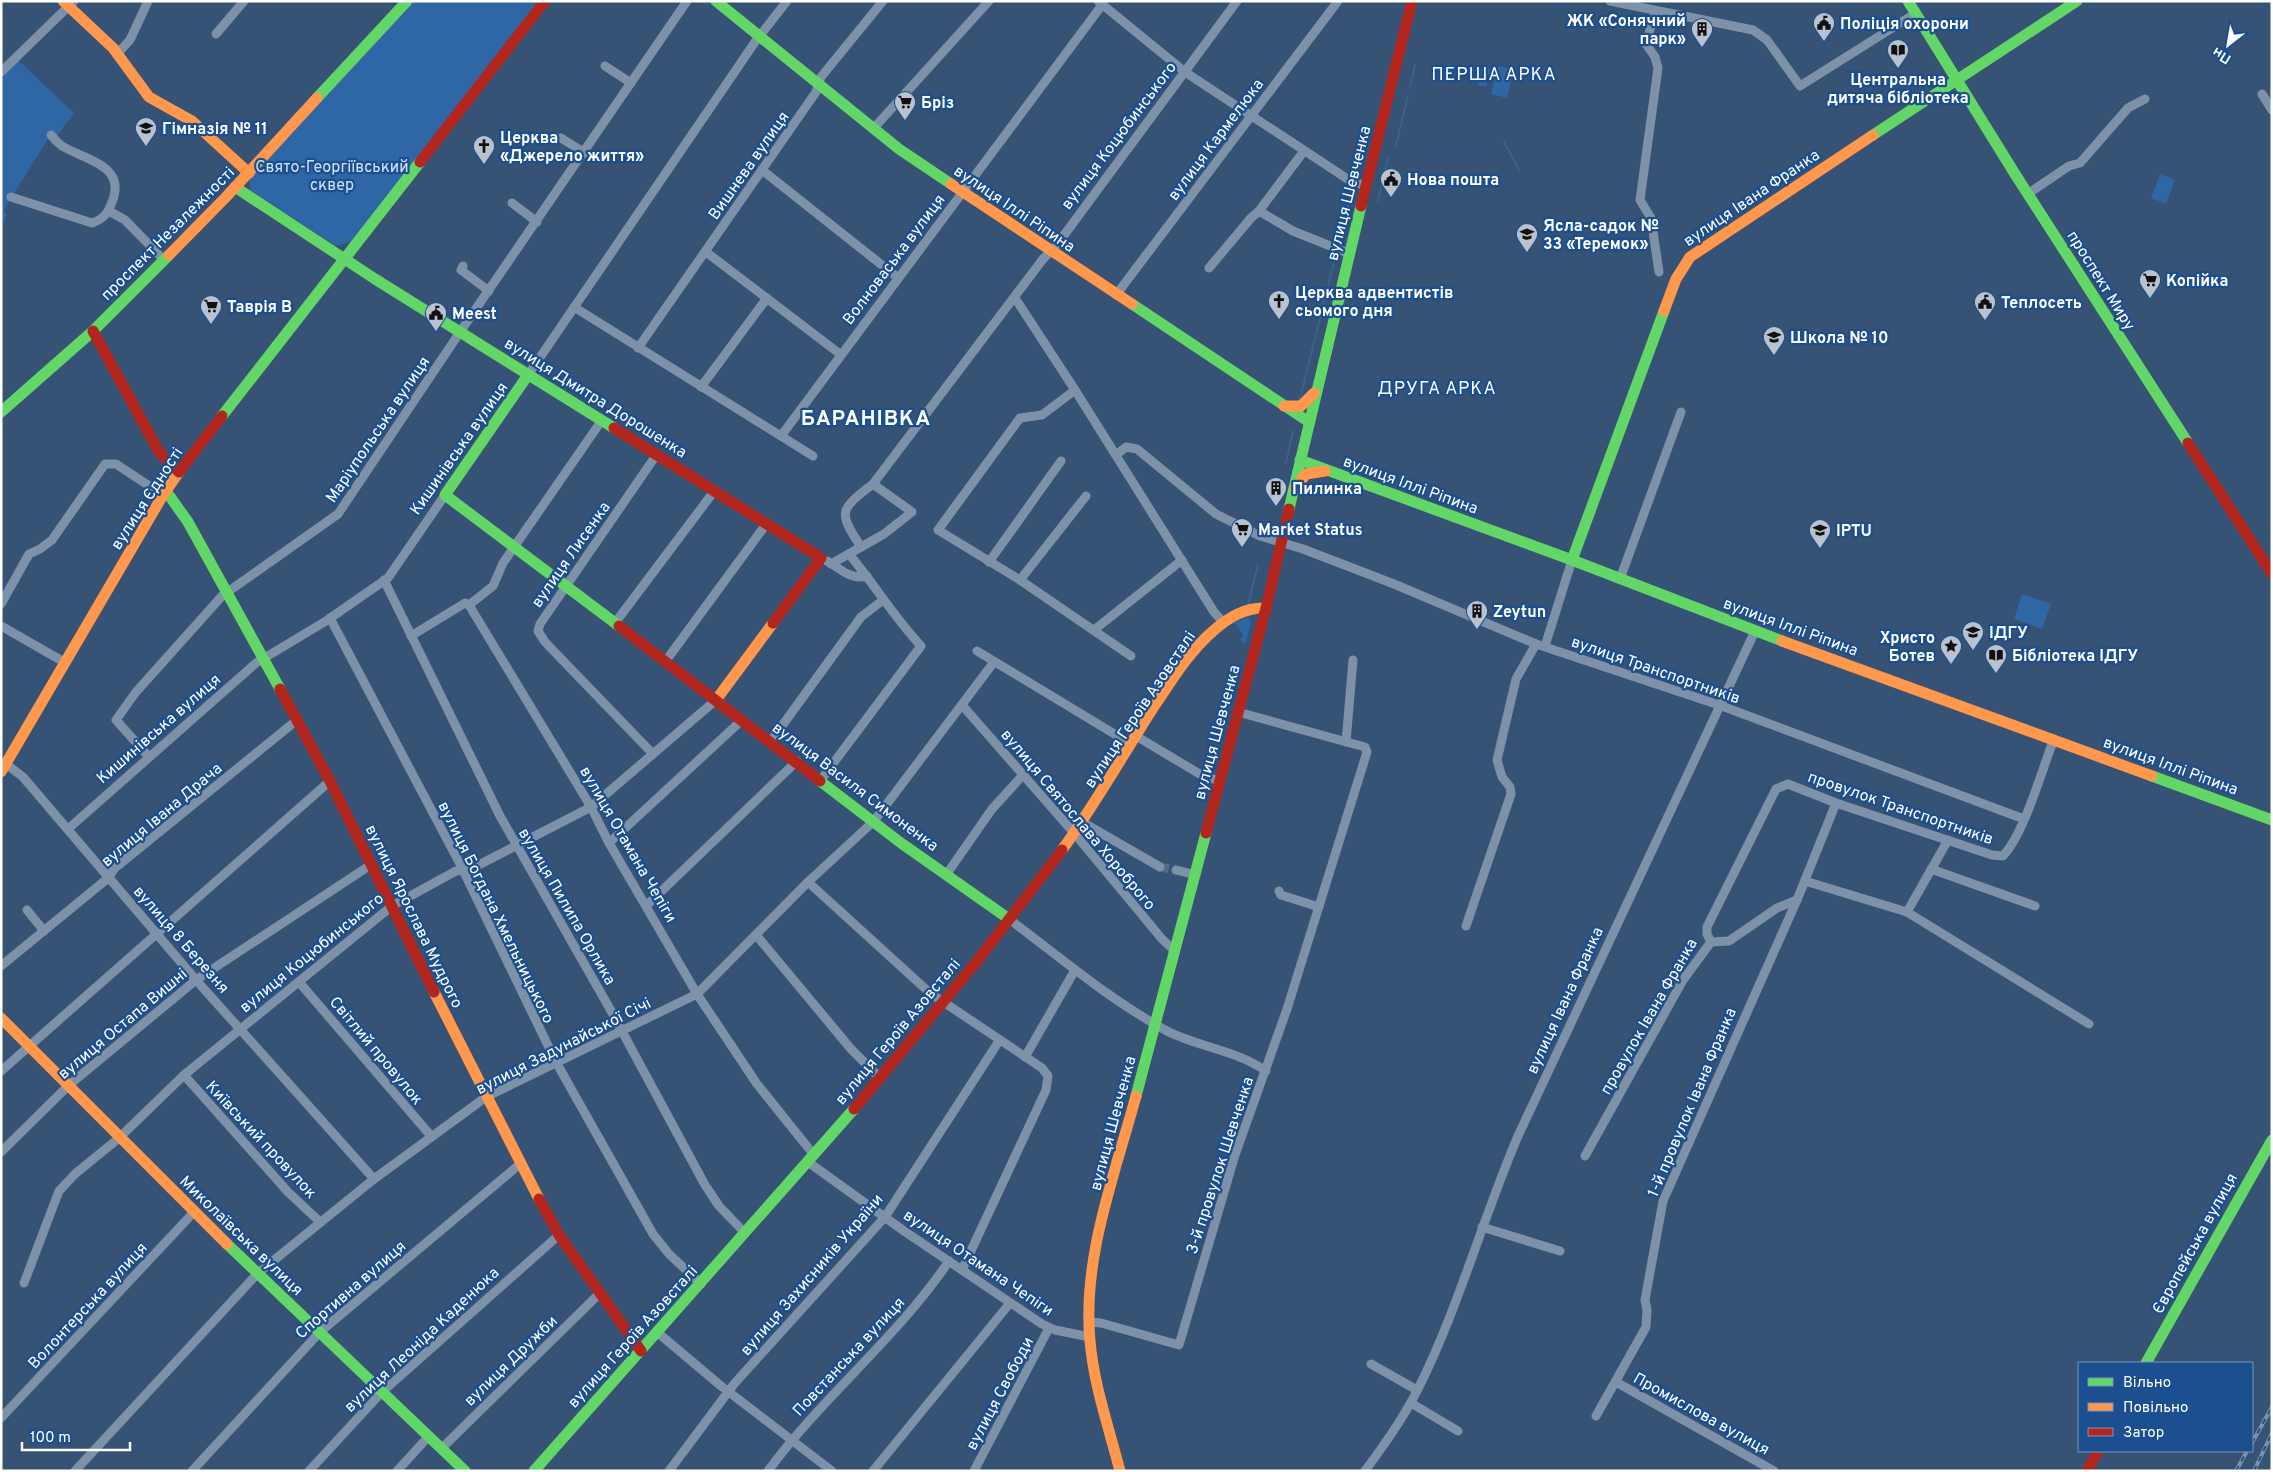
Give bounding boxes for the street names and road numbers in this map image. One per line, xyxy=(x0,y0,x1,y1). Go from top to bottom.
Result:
street label: вулиця Коцюбинського xyxy=(1058,58,1182,214)
street label: вулиця Кармелюка xyxy=(1164,75,1269,205)
street label: Вишнева вулиця xyxy=(705,108,794,224)
street label: вулиця Шевченка xyxy=(1323,124,1376,263)
street label: вулиця Івана Франка xyxy=(1680,146,1824,252)
street label: вулиця Іллі Ріпина xyxy=(949,162,1078,258)
street label: проспект Незалежності xyxy=(97,163,240,306)
street label: Волноваська вулиця xyxy=(839,191,950,329)
street label: проспект Миру xyxy=(2062,228,2139,335)
street label: вулиця Дмитра Дорошенка xyxy=(500,334,690,463)
street label: Маріупольська вулиця xyxy=(322,353,435,507)
street label: Кишинівська вулиця xyxy=(406,379,513,520)
street label: вулиця Єдності xyxy=(107,444,188,554)
street label: вулиця Іллі Ріпина xyxy=(1340,452,1480,520)
street label: вулиця Лисенка xyxy=(528,498,616,612)
street label: вулиця Іллі Ріпина xyxy=(1720,594,1860,662)
street label: вулиця Героїв Азовсталі xyxy=(1081,628,1201,792)
street label: вулиця Транспортників xyxy=(1568,633,1743,709)
street label: вулиця Шевченка xyxy=(1190,663,1246,802)
street label: Кишинівська вулиця xyxy=(93,670,225,789)
street label: вулиця Василя Симоненка xyxy=(768,718,942,857)
street label: вулиця Святослава Хороброго xyxy=(996,726,1159,915)
street label: вулиця Іллі Ріпина xyxy=(2100,733,2240,801)
street label: вулиця Івана Драча xyxy=(98,759,227,872)
street label: вулиця Отамана Чепіги xyxy=(574,763,680,927)
street label: провулок Транспортників xyxy=(1805,768,1996,850)
street label: вулиця Богдана Хмельницького xyxy=(433,799,558,1027)
street label: вулиця Ярослава Мудрого xyxy=(360,822,466,1012)
street label: вулиця Пилипа Орлика xyxy=(513,825,619,989)
street label: вулиця 8 Березня xyxy=(128,882,233,998)
street label: вулиця Коцюбинського xyxy=(236,889,388,1018)
street label: вулиця Івана Франка xyxy=(1523,924,1609,1078)
street label: провулок Івана Франка xyxy=(1597,935,1703,1099)
street label: вулиця Героїв Азовсталі xyxy=(831,955,966,1110)
street label: вулиця Остапа Вишні xyxy=(55,965,192,1084)
street label: Світлий провулок xyxy=(324,993,427,1110)
street label: вулиця Задунайської Січі xyxy=(473,994,655,1100)
street label: 1-й провулок Івана Франка xyxy=(1644,1005,1742,1200)
street label: вулиця Шевченка xyxy=(1086,1054,1142,1193)
street label: 3-й провулок Шевченка xyxy=(1183,1074,1259,1257)
street label: Київський провулок xyxy=(201,1077,320,1203)
street label: Європейська вулиця xyxy=(2149,1170,2243,1318)
street label: Миколаївська вулиця xyxy=(175,1172,307,1301)
street label: вулиця Захисників України xyxy=(737,1190,888,1360)
street label: вулиця Отамана Чепіги xyxy=(899,1206,1057,1321)
street label: Спортивна вулиця xyxy=(292,1237,411,1344)
street label: Волонтерська вулиця xyxy=(25,1239,152,1374)
street label: вулиця Героїв Азовсталі xyxy=(564,1262,703,1413)
street label: вулиця Леоніда Каденюка xyxy=(341,1263,504,1418)
street label: Повстанська вулиця xyxy=(789,1294,910,1421)
street label: вулиця Дружби xyxy=(460,1312,562,1411)
street label: вулиця Свободи xyxy=(962,1334,1039,1454)
street label: Промислова вулиця xyxy=(1629,1369,1773,1461)

